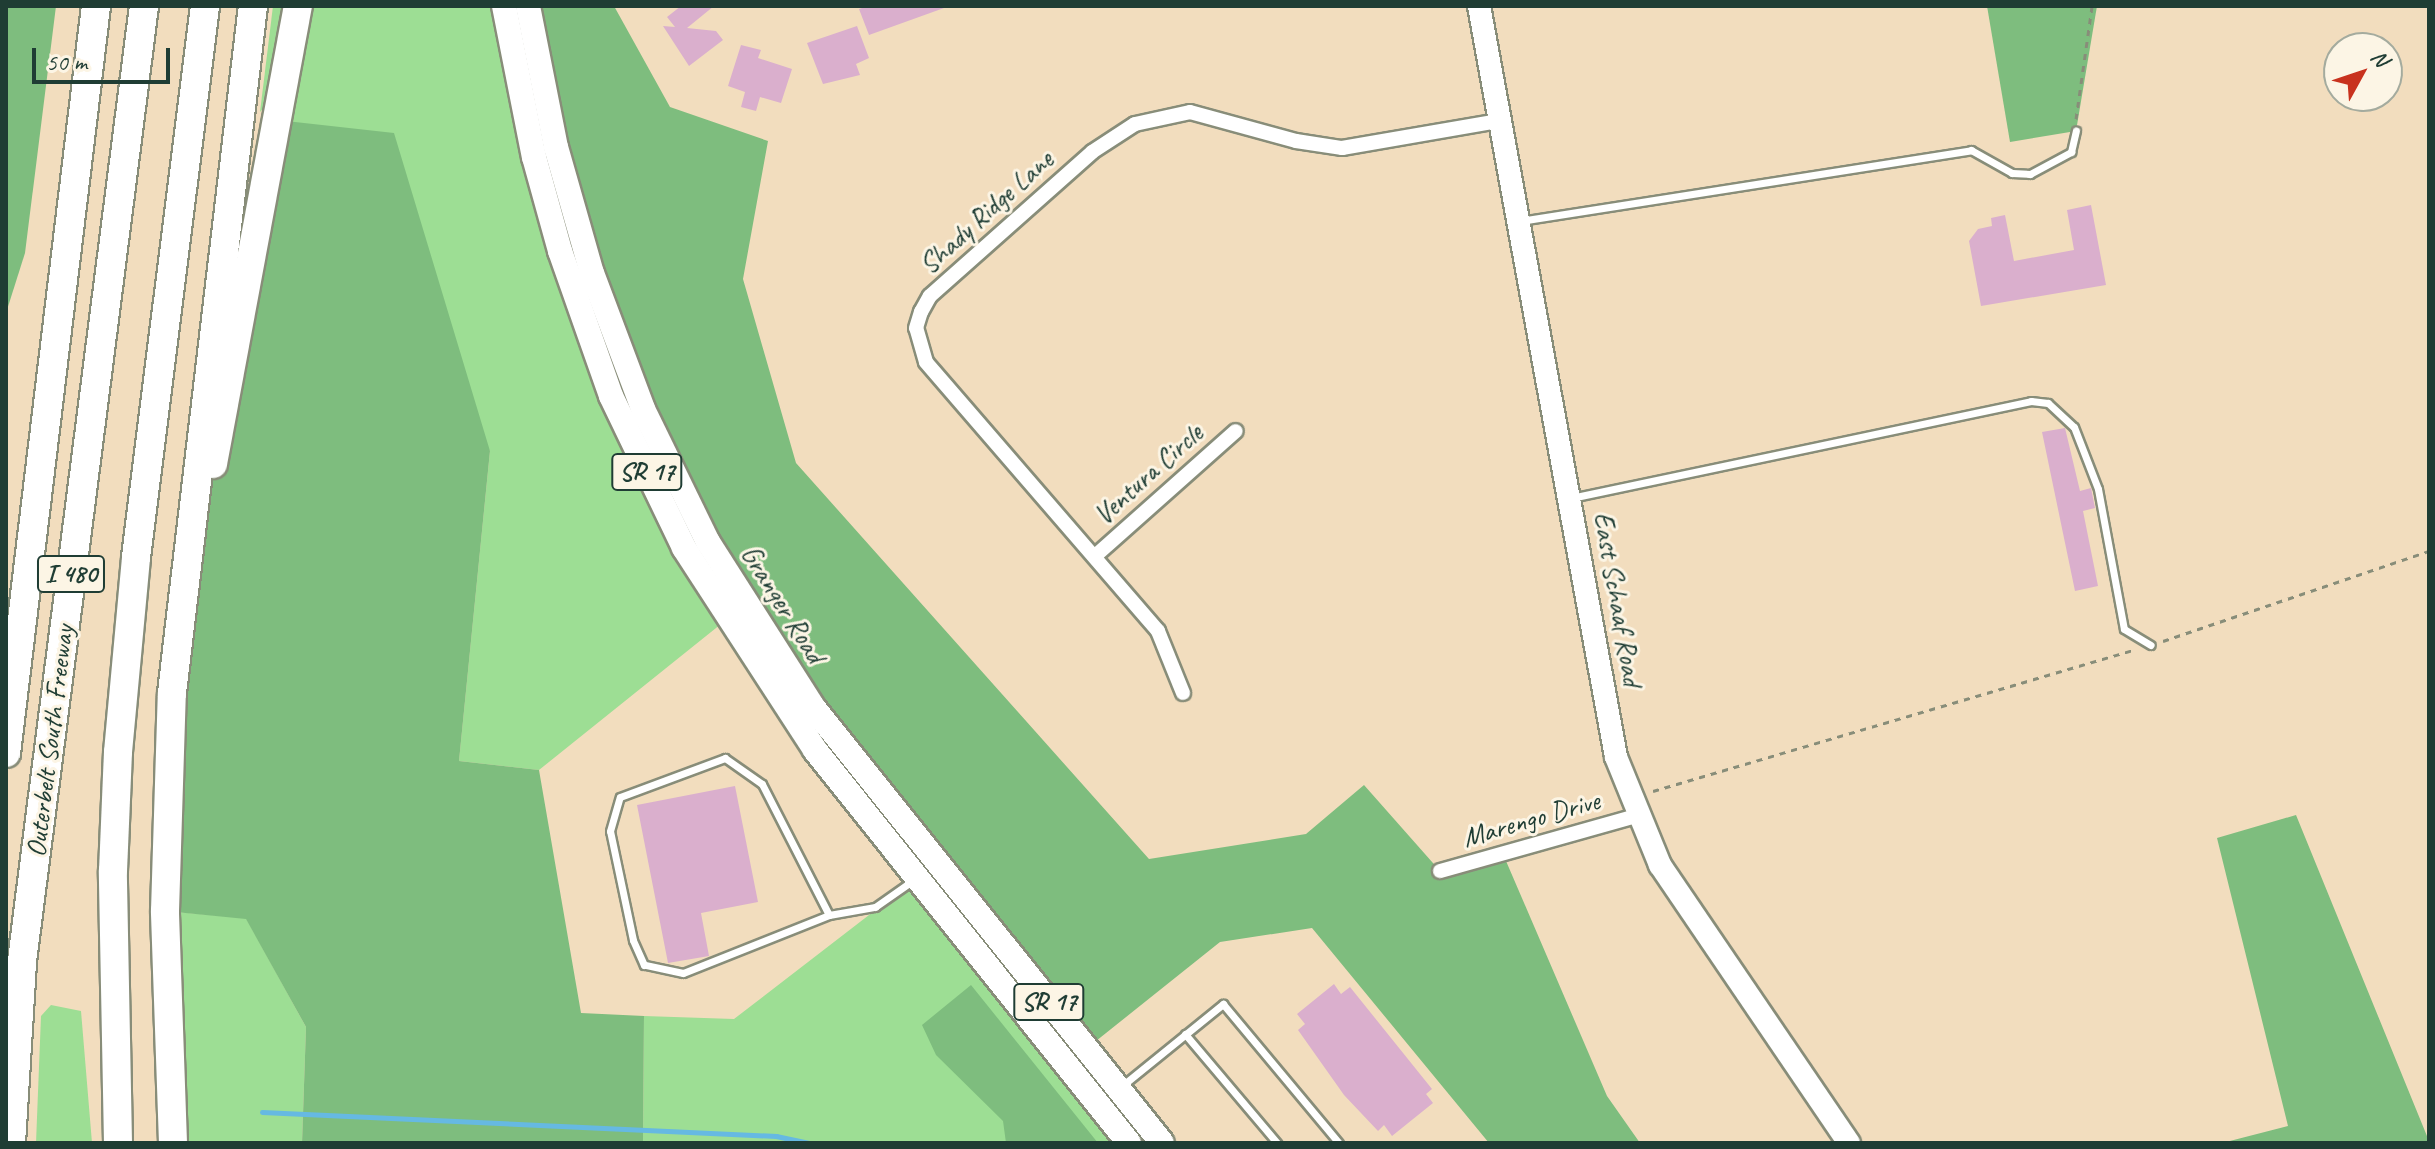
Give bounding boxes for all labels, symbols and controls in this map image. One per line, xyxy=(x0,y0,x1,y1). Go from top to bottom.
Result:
scale bar xyxy=(36,32,174,82)
north arrow xyxy=(2323,32,2403,112)
text: N xyxy=(2365,44,2395,72)
text: 50 m xyxy=(46,47,87,77)
street label: Shady Ridge Lane xyxy=(912,143,1060,281)
street label: Ventura Circle xyxy=(1087,416,1209,532)
road number: SR 17 xyxy=(611,450,683,494)
street label: East Schaaf Road xyxy=(1586,511,1650,687)
street label: Granger Road xyxy=(734,539,832,669)
road number: I 480 xyxy=(35,552,107,596)
street label: Outerbelt South Freeway xyxy=(19,623,81,859)
street label: Marengo Drive xyxy=(1459,783,1603,855)
road number: SR 17 xyxy=(1013,980,1085,1024)

